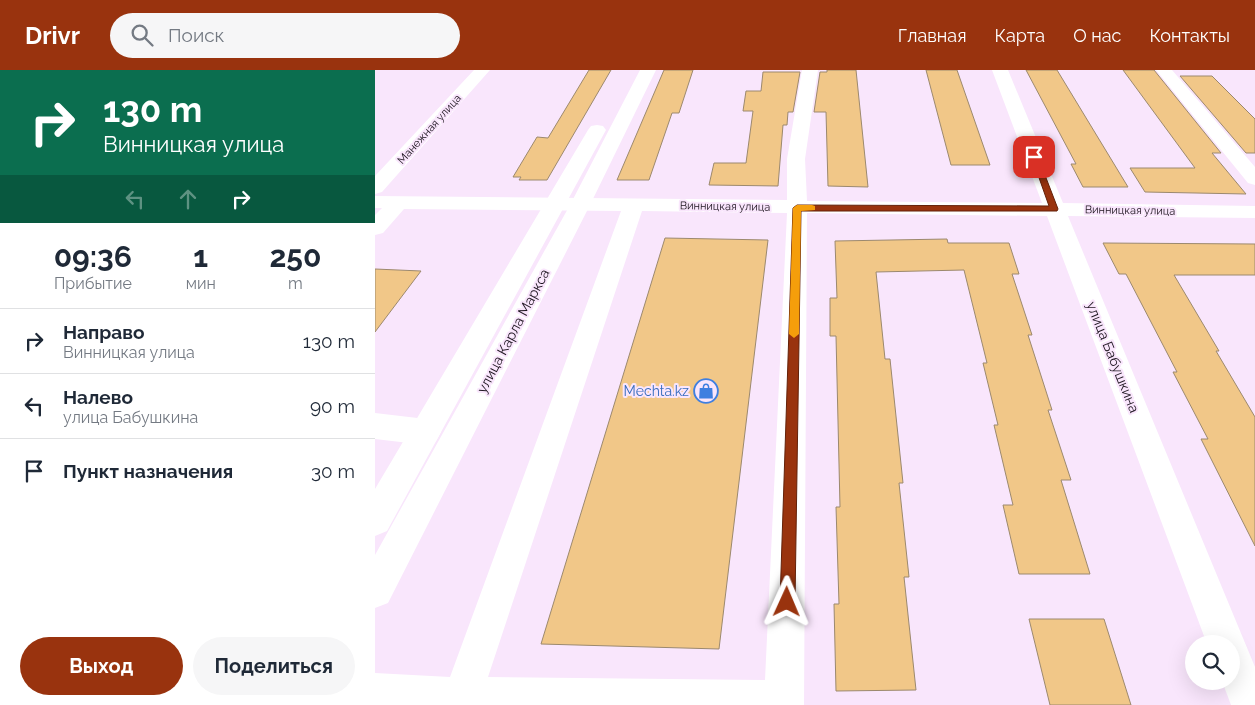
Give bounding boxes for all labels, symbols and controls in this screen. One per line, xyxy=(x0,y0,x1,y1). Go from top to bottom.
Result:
search box xyxy=(110,13,460,58)
text: Drivr xyxy=(25,21,80,50)
icon: search xyxy=(128,21,156,49)
text: Поиск xyxy=(168,24,225,46)
text: Главная xyxy=(898,25,966,46)
text: Карта xyxy=(994,25,1045,46)
text: О нас xyxy=(1073,25,1121,46)
text: Контакты xyxy=(1149,25,1230,46)
text: 130 m xyxy=(103,89,202,130)
icon: right xyxy=(20,90,85,155)
street label: Манежная улица xyxy=(395,92,464,167)
text: Винницкая улица xyxy=(103,131,284,157)
pin xyxy=(1013,136,1055,178)
icon: arrive xyxy=(1020,143,1048,171)
icon: left xyxy=(121,185,149,213)
icon: ahead xyxy=(174,185,202,213)
icon: right xyxy=(227,185,255,213)
street label: Винницкая улица xyxy=(680,199,770,214)
street label: Винницкая улица xyxy=(1085,203,1175,218)
text: 09:36 xyxy=(54,239,132,274)
text: 1 xyxy=(193,239,208,274)
text: 250 xyxy=(269,239,321,274)
street label: улица Карла Маркса xyxy=(473,266,553,396)
text: Прибытие xyxy=(54,274,132,293)
text: мин xyxy=(186,274,216,293)
text: m xyxy=(288,274,303,293)
street label: улица Бабушкина xyxy=(1083,299,1143,415)
text: Направо xyxy=(63,321,144,343)
icon: right xyxy=(20,327,48,355)
text: 130 m xyxy=(303,330,355,352)
text: Винницкая улица xyxy=(63,343,195,362)
shop icon: Mechta.kz xyxy=(693,378,719,404)
place label: Mechta.kz xyxy=(624,383,689,399)
text: Налево xyxy=(63,386,133,408)
icon: left xyxy=(20,392,48,420)
text: 90 m xyxy=(310,395,355,417)
text: улица Бабушкина xyxy=(63,408,198,427)
icon: arrive xyxy=(20,457,48,485)
text: Пункт назначения xyxy=(63,460,233,482)
text: 30 m xyxy=(311,460,355,482)
position arrow xyxy=(760,575,812,627)
map controls xyxy=(1185,635,1240,690)
button: search xyxy=(1185,635,1240,690)
button: Выход xyxy=(20,637,183,695)
button: Поделиться xyxy=(193,637,355,695)

